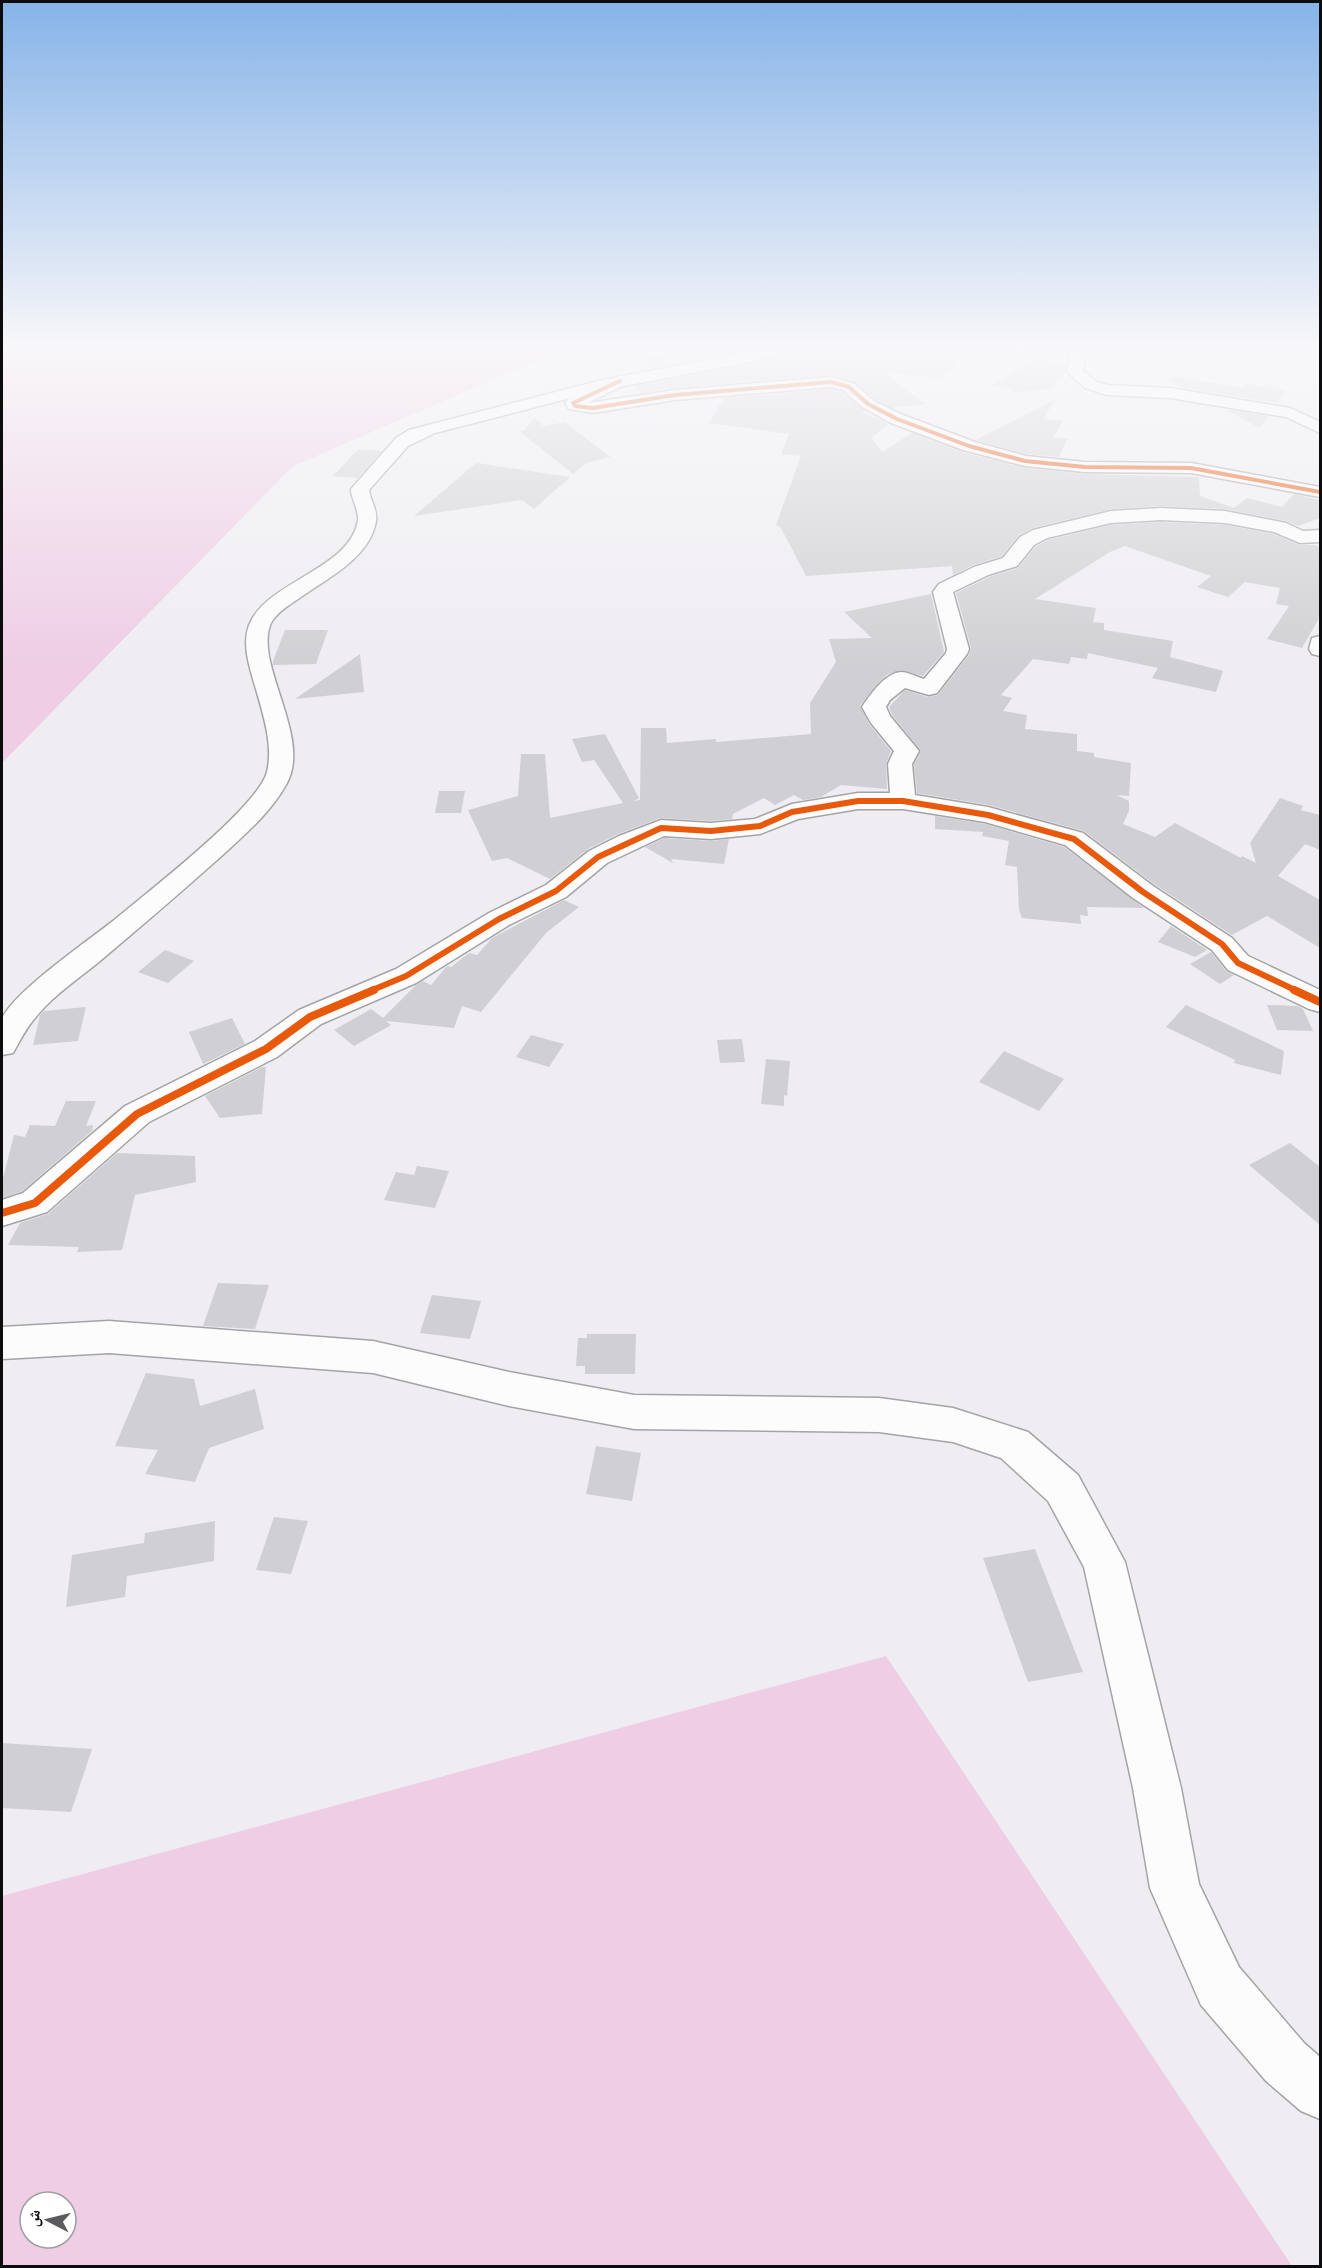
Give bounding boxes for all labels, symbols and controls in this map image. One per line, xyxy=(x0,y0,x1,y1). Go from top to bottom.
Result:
north arrow xyxy=(18,2190,78,2250)
text: ش xyxy=(23,2209,44,2228)

